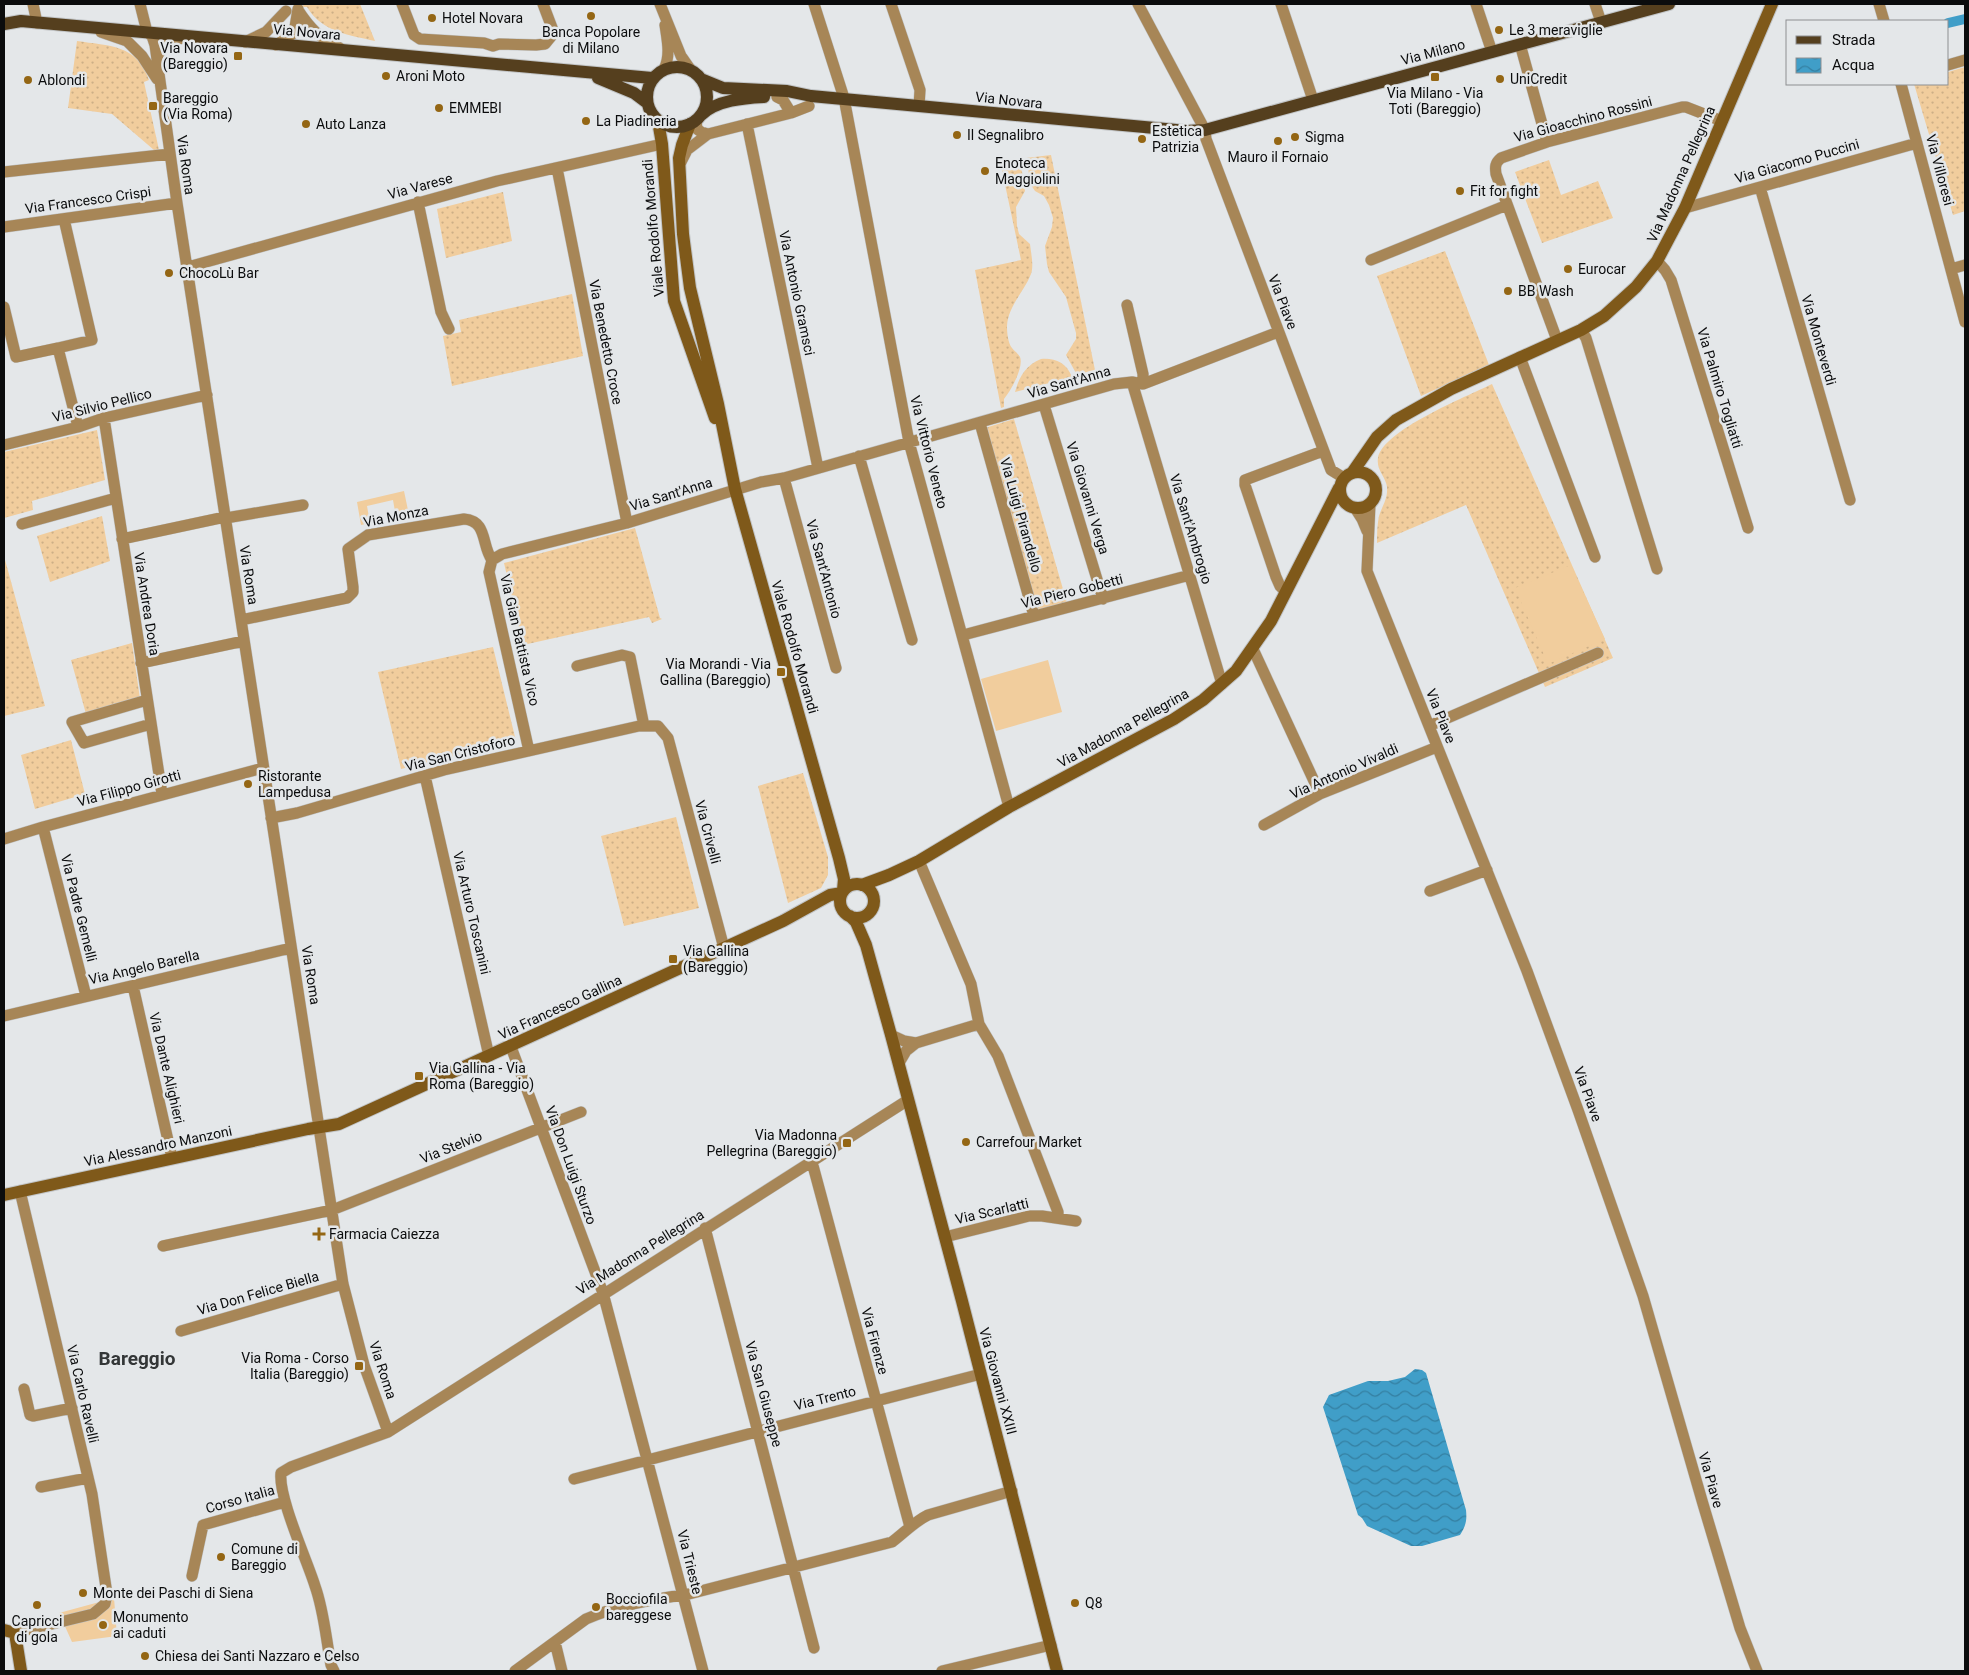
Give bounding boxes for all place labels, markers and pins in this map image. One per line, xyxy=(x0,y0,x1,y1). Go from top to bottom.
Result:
place label: Hotel Novara xyxy=(442,10,523,26)
marker: Banca Popolare di Milano xyxy=(585,10,597,22)
marker: Hotel Novara xyxy=(426,12,438,24)
place label: Le 3 meraviglie xyxy=(1509,22,1603,38)
place label: Banca Popolare di Milano xyxy=(542,24,640,56)
marker: Le 3 meraviglie xyxy=(1493,24,1505,36)
place label: Via Novara (Bareggio) xyxy=(160,40,228,73)
marker: Via Novara (Bareggio) xyxy=(232,50,244,62)
place label: Aroni Moto xyxy=(396,68,465,84)
marker: Aroni Moto xyxy=(380,70,392,82)
marker: Via Milano - Via Toti (Bareggio) xyxy=(1429,71,1441,83)
place label: UniCredit xyxy=(1510,71,1568,87)
place label: Ablondi xyxy=(38,72,85,88)
marker: UniCredit xyxy=(1494,73,1506,85)
marker: Ablondi xyxy=(22,74,34,86)
place label: Via Milano - Via Toti (Bareggio) xyxy=(1387,85,1483,118)
place label: Bareggio (Via Roma) xyxy=(163,90,233,123)
marker: Bareggio (Via Roma) xyxy=(147,100,159,112)
place label: EMMEBI xyxy=(449,100,502,116)
marker: EMMEBI xyxy=(433,102,445,114)
place label: La Piadineria xyxy=(596,113,677,129)
marker: La Piadineria xyxy=(580,115,592,127)
place label: Auto Lanza xyxy=(316,116,386,132)
marker: Auto Lanza xyxy=(300,118,312,130)
place label: Estetica Patrizia xyxy=(1152,123,1202,155)
place label: Il Segnalibro xyxy=(967,127,1044,143)
marker: Il Segnalibro xyxy=(951,129,963,141)
place label: Sigma xyxy=(1305,129,1344,145)
marker: Sigma xyxy=(1289,131,1301,143)
marker: Estetica Patrizia xyxy=(1136,133,1148,145)
marker: Mauro il Fornaio xyxy=(1272,135,1284,147)
place label: Mauro il Fornaio xyxy=(1228,149,1328,165)
place label: Enoteca Maggiolini xyxy=(995,155,1060,187)
marker: Enoteca Maggiolini xyxy=(979,165,991,177)
place label: Fit for fight xyxy=(1470,183,1539,199)
marker: Fit for fight xyxy=(1454,185,1466,197)
place label: Eurocar xyxy=(1578,261,1626,277)
marker: Eurocar xyxy=(1562,263,1574,275)
place label: ChocoLù Bar xyxy=(179,265,259,281)
marker: ChocoLù Bar xyxy=(163,267,175,279)
place label: BB Wash xyxy=(1518,283,1574,299)
marker: BB Wash xyxy=(1502,285,1514,297)
place label: Via Morandi - Via Gallina (Bareggio) xyxy=(660,656,771,689)
marker: Via Morandi - Via Gallina (Bareggio) xyxy=(775,666,787,678)
place label: Ristorante Lampedusa xyxy=(258,768,331,800)
marker: Ristorante Lampedusa xyxy=(242,778,254,790)
place label: Via Gallina (Bareggio) xyxy=(683,943,749,976)
marker: Via Gallina (Bareggio) xyxy=(667,953,679,965)
place label: Via Gallina - Via Roma (Bareggio) xyxy=(429,1060,534,1093)
marker: Via Gallina - Via Roma (Bareggio) xyxy=(413,1070,425,1082)
place label: Via Madonna Pellegrina (Bareggio) xyxy=(707,1127,837,1160)
place label: Carrefour Market xyxy=(976,1134,1082,1150)
marker: Carrefour Market xyxy=(960,1136,972,1148)
marker: Via Madonna Pellegrina (Bareggio) xyxy=(841,1137,853,1149)
place label: Farmacia Caiezza xyxy=(329,1226,440,1242)
marker: Farmacia Caiezza xyxy=(313,1228,325,1240)
place label: Via Roma - Corso Italia (Bareggio) xyxy=(241,1350,349,1383)
marker: Via Roma - Corso Italia (Bareggio) xyxy=(353,1360,365,1372)
place label: Comune di Bareggio xyxy=(231,1541,298,1573)
marker: Comune di Bareggio xyxy=(215,1551,227,1563)
place label: Monte dei Paschi di Siena xyxy=(93,1585,253,1601)
marker: Monte dei Paschi di Siena xyxy=(77,1587,89,1599)
place label: Bocciofila bareggese xyxy=(606,1591,671,1623)
place label: Q8 xyxy=(1085,1595,1103,1611)
marker: Q8 xyxy=(1069,1597,1081,1609)
marker: Capricci di gola xyxy=(31,1599,43,1611)
marker: Bocciofila bareggese xyxy=(590,1601,602,1613)
place label: Monumento ai caduti xyxy=(113,1609,189,1641)
place label: Capricci di gola xyxy=(12,1613,62,1645)
marker: Monumento ai caduti xyxy=(97,1619,109,1631)
place label: Chiesa dei Santi Nazzaro e Celso xyxy=(155,1648,360,1664)
marker: Chiesa dei Santi Nazzaro e Celso xyxy=(139,1650,151,1662)

